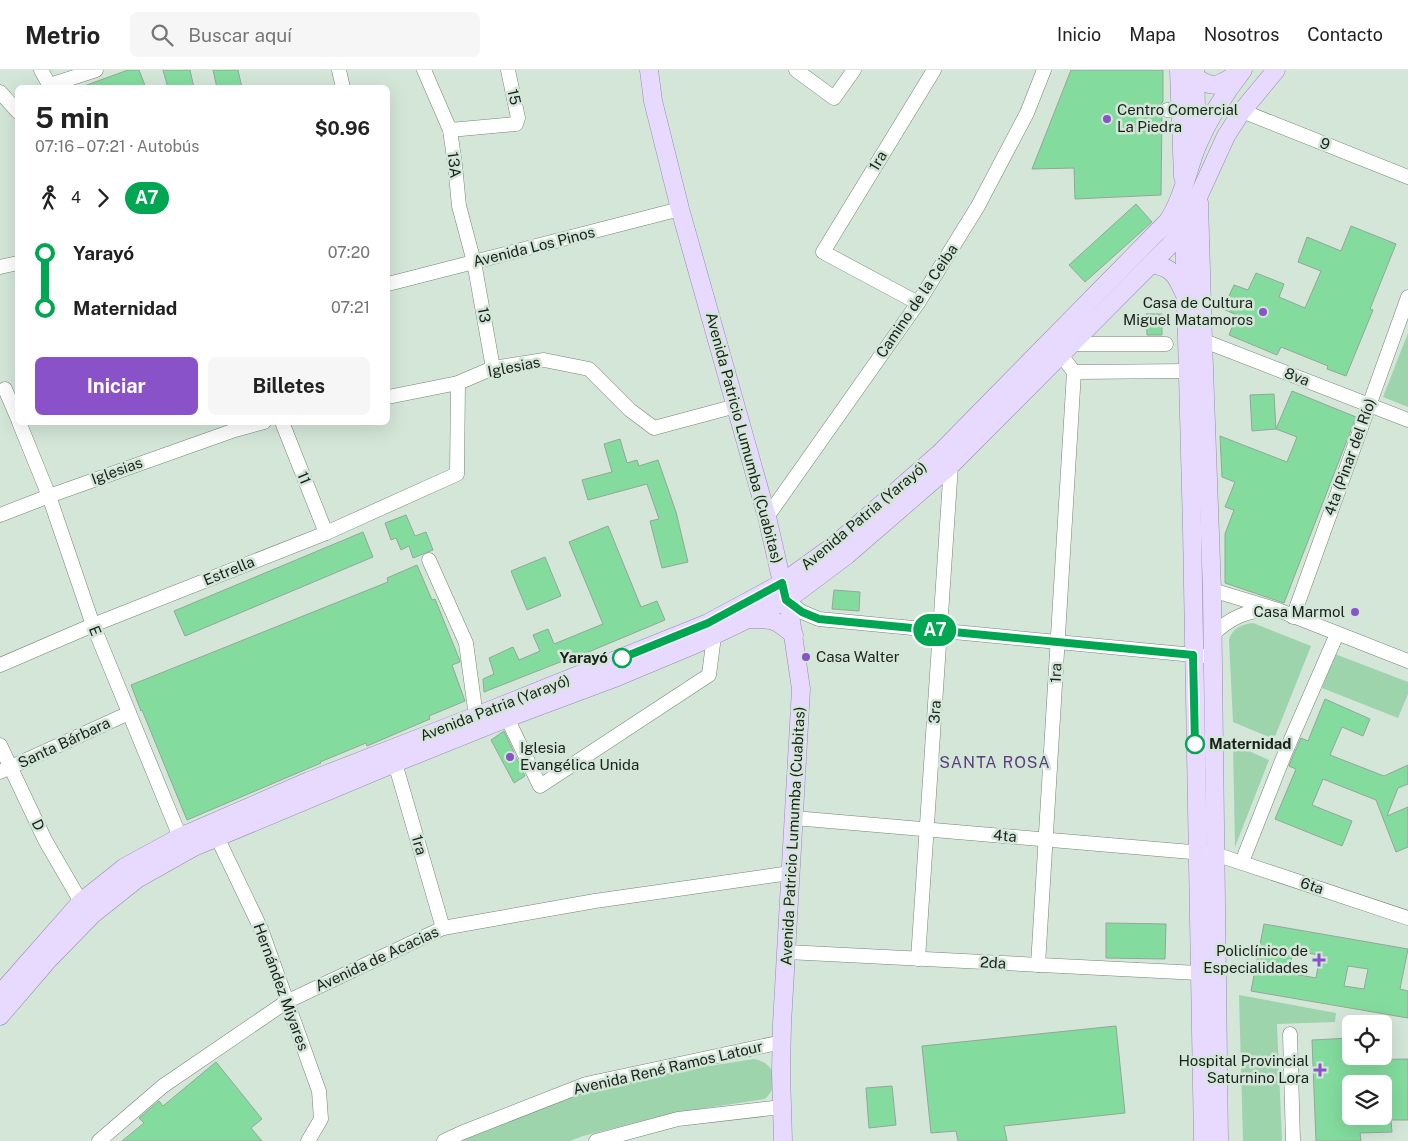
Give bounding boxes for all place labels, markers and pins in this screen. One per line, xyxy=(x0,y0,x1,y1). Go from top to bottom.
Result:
place label: Centro Comercial La Piedra xyxy=(1117,101,1238,135)
marker: Centro Comercial La Piedra xyxy=(1101,113,1113,125)
place label: Casa de Cultura Miguel Matamoros xyxy=(1123,294,1253,328)
marker: Casa de Cultura Miguel Matamoros xyxy=(1257,306,1269,318)
place label: Casa Marmol xyxy=(1254,603,1345,620)
marker: Casa Marmol xyxy=(1349,606,1361,618)
marker: Yarayó xyxy=(612,648,632,668)
place label: Casa Walter xyxy=(816,648,900,665)
place label: Yarayó xyxy=(560,649,608,666)
marker: Casa Walter xyxy=(800,651,812,663)
marker: Maternidad xyxy=(1185,734,1205,754)
place label: Maternidad xyxy=(1209,735,1291,752)
place label: Iglesia Evangélica Unida xyxy=(520,739,639,773)
marker: Iglesia Evangélica Unida xyxy=(504,751,516,763)
place label: Policlínico de Especialidades xyxy=(1203,942,1308,976)
marker: Policlínico de Especialidades xyxy=(1312,953,1326,967)
place label: Hospital Provincial Saturnino Lora xyxy=(1178,1052,1309,1086)
marker: Hospital Provincial Saturnino Lora xyxy=(1313,1063,1327,1077)

